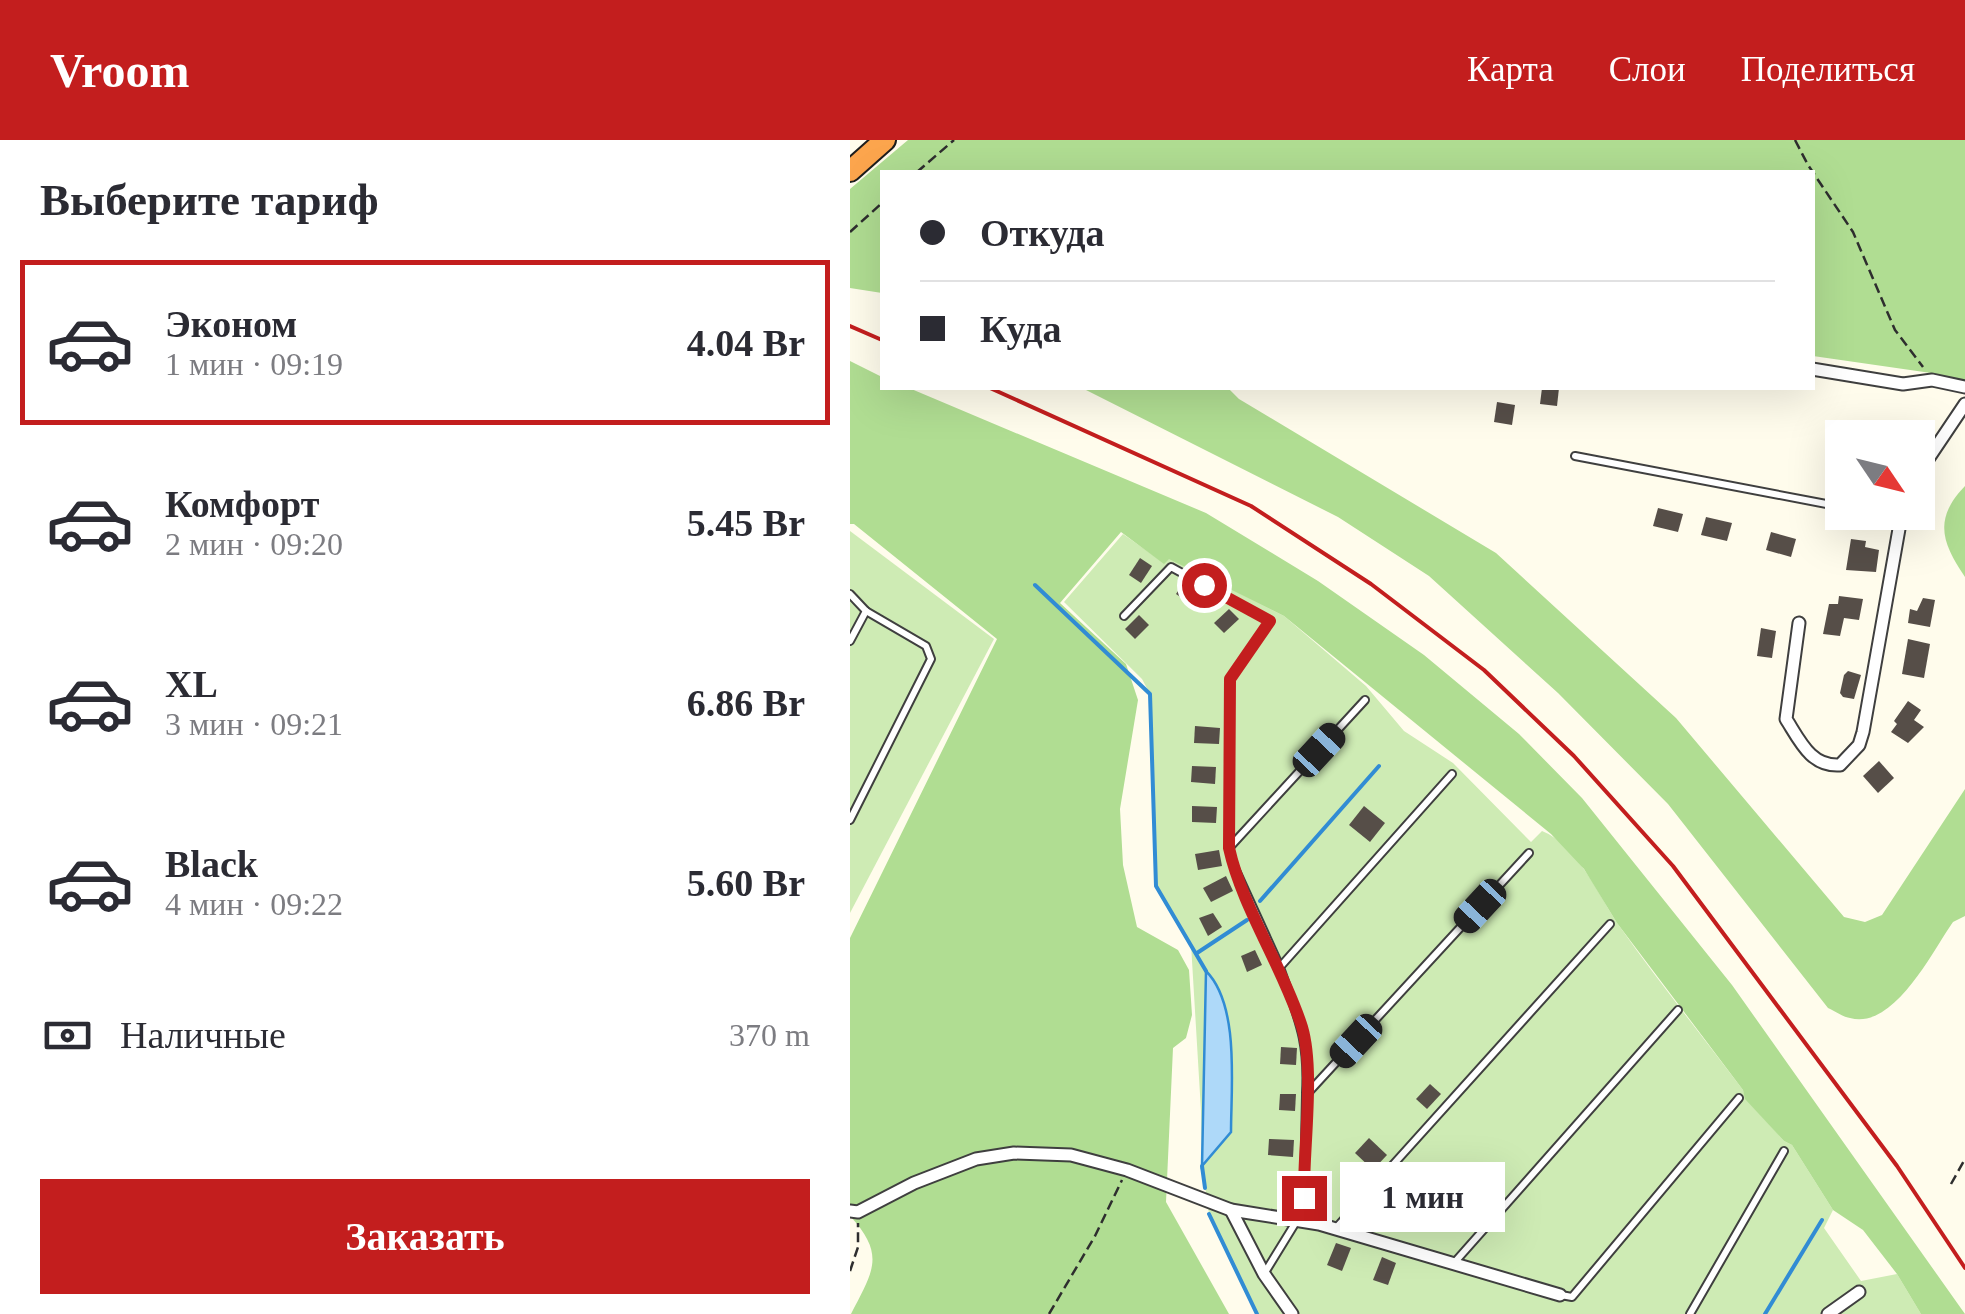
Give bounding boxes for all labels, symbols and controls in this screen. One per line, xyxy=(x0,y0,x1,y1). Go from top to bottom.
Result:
text: Vroom xyxy=(50,44,190,97)
text: Карта xyxy=(1467,50,1554,89)
text: Слои xyxy=(1609,50,1686,89)
text: Поделиться xyxy=(1741,50,1915,89)
text: Выберите тариф xyxy=(40,175,379,225)
text: Откуда xyxy=(980,212,1104,254)
icon: car xyxy=(45,298,135,388)
text: Эконом xyxy=(165,303,297,345)
text: Куда xyxy=(980,308,1061,350)
text: 4.04 Br xyxy=(687,322,805,364)
text: 1 мин · 09:19 xyxy=(165,346,343,382)
north arrow xyxy=(1825,420,1935,530)
map controls xyxy=(1825,420,1935,530)
icon: car xyxy=(45,478,135,568)
text: Комфорт xyxy=(165,483,319,525)
text: 5.45 Br xyxy=(687,502,805,544)
text: 2 мин · 09:20 xyxy=(165,526,343,562)
route start xyxy=(1182,563,1227,608)
icon: car xyxy=(45,658,135,748)
text: XL xyxy=(165,663,218,705)
text: 6.86 Br xyxy=(687,682,805,724)
text: 3 мин · 09:21 xyxy=(165,706,343,742)
car xyxy=(1288,718,1350,782)
icon: car xyxy=(45,838,135,928)
text: Black xyxy=(165,843,258,885)
text: 5.60 Br xyxy=(687,862,805,904)
car xyxy=(1449,874,1511,938)
text: 4 мин · 09:22 xyxy=(165,886,343,922)
icon: cash xyxy=(40,1008,95,1063)
car xyxy=(1325,1009,1387,1073)
text: Наличные xyxy=(120,1014,286,1056)
text: 370 m xyxy=(729,1017,810,1053)
callout: 1 мин xyxy=(1339,1163,1504,1233)
route end xyxy=(1282,1176,1327,1221)
button: Заказать xyxy=(40,1179,810,1294)
text: 1 мин xyxy=(1381,1179,1464,1215)

